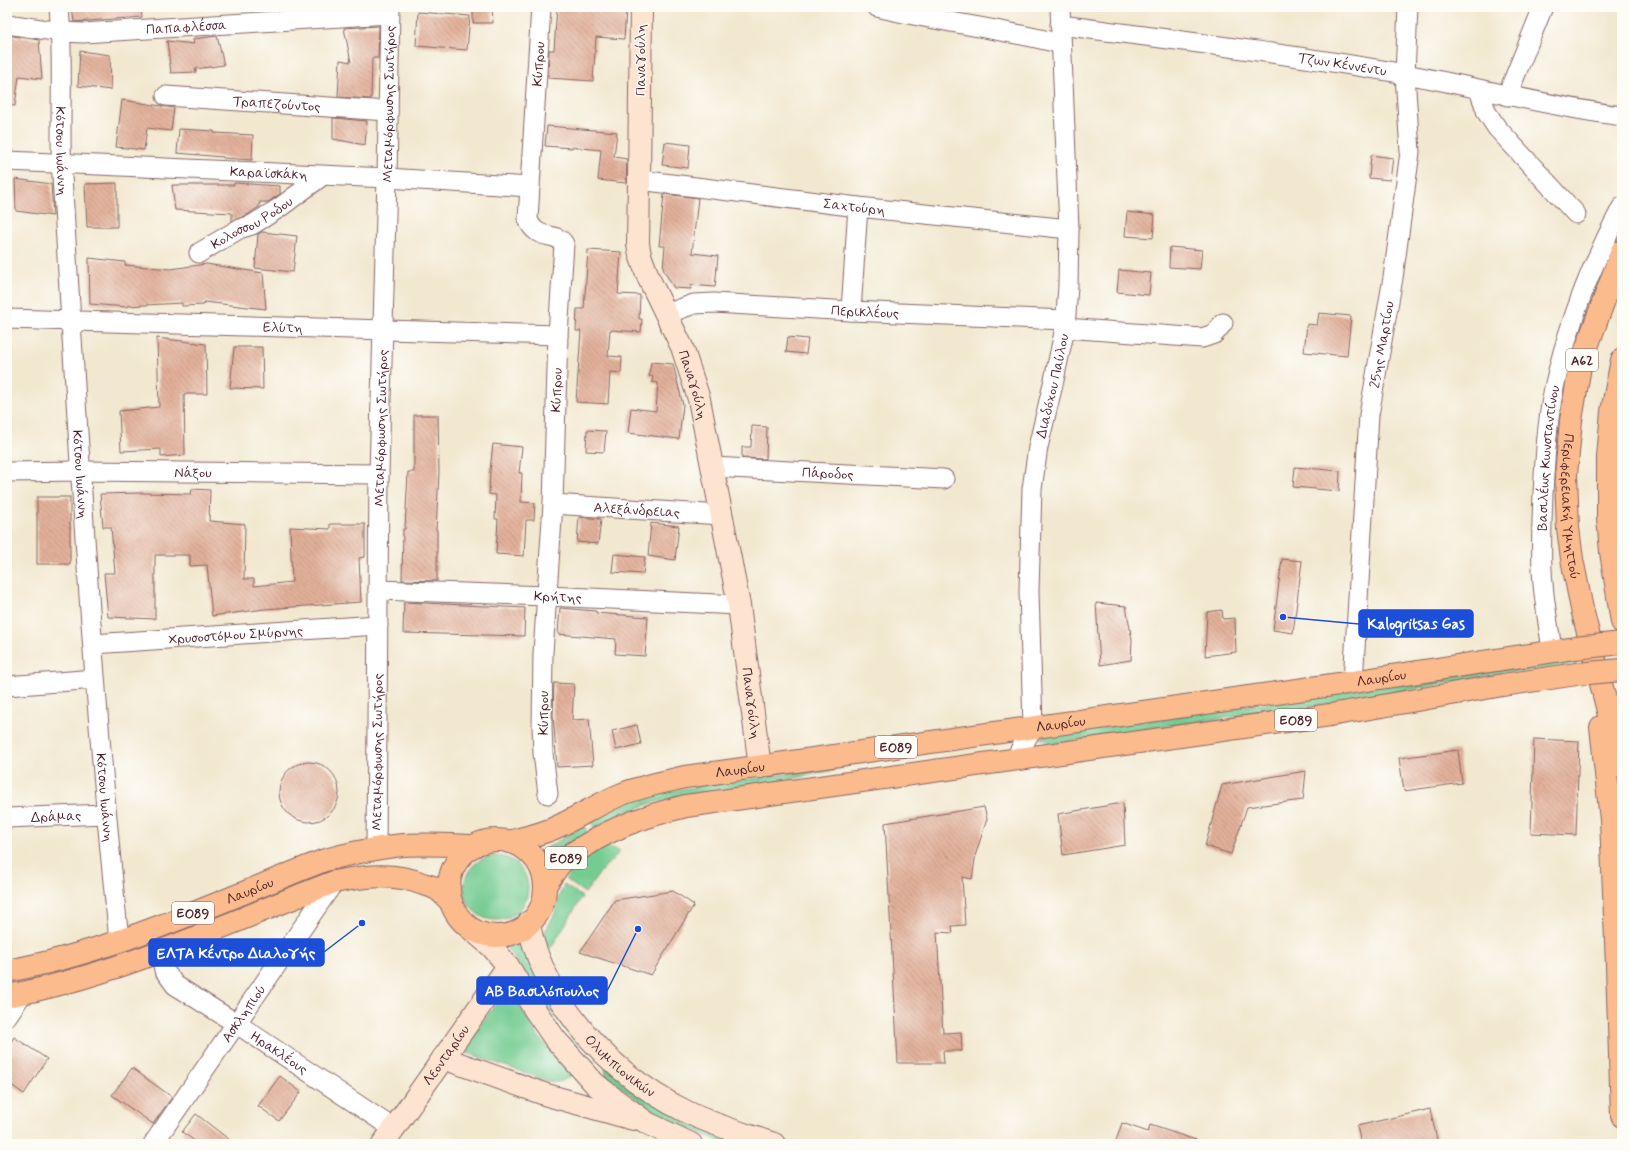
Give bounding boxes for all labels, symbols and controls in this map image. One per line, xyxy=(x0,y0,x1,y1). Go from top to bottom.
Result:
street label: Παπαφλέσσα xyxy=(145,16,227,39)
street label: Παναγούλη xyxy=(632,24,650,96)
street label: Μεταμόρφωσης Σωτήρος xyxy=(379,25,400,183)
street label: Κύπρου xyxy=(528,41,550,87)
street label: Τζων Κέννεντυ xyxy=(1297,49,1388,81)
street label: Τραπεζούντος xyxy=(232,93,321,116)
street label: Κότσου Ιωάννη xyxy=(51,106,71,196)
street label: Καραϊσκάκη xyxy=(229,163,308,184)
street label: Κολοσσου Ροδου xyxy=(208,193,297,254)
street label: Σαχτούρη xyxy=(822,195,886,220)
street label: 25ης Μαρτίου xyxy=(1366,300,1399,390)
street label: Περικλέους xyxy=(830,302,899,323)
street label: Ελύτη xyxy=(263,318,303,338)
street label: Διαδόχου Παύλου xyxy=(1032,332,1074,440)
street label: Παναγούλη xyxy=(674,348,711,421)
street label: Μεταμόρφωσης Σωτήρος xyxy=(371,349,392,507)
road number: Α62 xyxy=(1566,349,1598,371)
street label: Κύπρου xyxy=(547,367,567,413)
street label: Βασιλέως Κωνσταντίνου xyxy=(1534,384,1564,531)
street label: Κότσου Ιωάννη xyxy=(68,429,92,520)
street label: Περιφερειακή Υμηττού xyxy=(1556,433,1584,581)
street label: Νάξου xyxy=(174,464,212,482)
street label: Πάροδος xyxy=(801,464,854,484)
street label: Αλεξάνδρειας xyxy=(593,499,681,522)
street label: Κρήτης xyxy=(534,588,582,608)
callout: Kalogritsas Gas xyxy=(1359,610,1473,637)
text: Kalogritsas Gas xyxy=(1367,615,1465,637)
street label: Χρυσοστόμου Σμύρνης xyxy=(168,622,304,649)
street label: Παναγούλη xyxy=(737,666,764,740)
street label: Λαυρίου xyxy=(1355,666,1408,691)
street label: Μεταμόρφωσης Σωτήρος xyxy=(368,673,387,831)
street label: Κύπρου xyxy=(535,691,553,735)
road number: ΕΟ89 xyxy=(1275,709,1317,731)
street label: Λαυρίου xyxy=(1035,712,1087,737)
road number: ΕΟ89 xyxy=(875,736,917,758)
street label: Κότσου Ιωάννη xyxy=(91,752,117,843)
street label: Λαυρίου xyxy=(714,758,766,783)
street label: Δράμας xyxy=(30,807,82,827)
road number: ΕΟ89 xyxy=(545,847,587,869)
street label: Λαυρίου xyxy=(223,873,276,909)
road number: ΕΟ89 xyxy=(172,902,214,924)
callout: ΕΛΤΑ Κέντρο Διαλογής xyxy=(149,939,324,966)
text: ΕΛΤΑ Κέντρο Διαλογής xyxy=(157,943,316,964)
callout: ΑΒ Βασιλόπουλος xyxy=(477,977,607,1004)
street label: Ασκληπιού xyxy=(218,981,270,1046)
text: ΑΒ Βασιλόπουλος xyxy=(485,982,600,1002)
street label: Λεονταρίου xyxy=(419,1022,474,1089)
street label: Ηρακλέους xyxy=(247,1027,311,1079)
street label: Ολυμπιονικών xyxy=(580,1031,658,1102)

